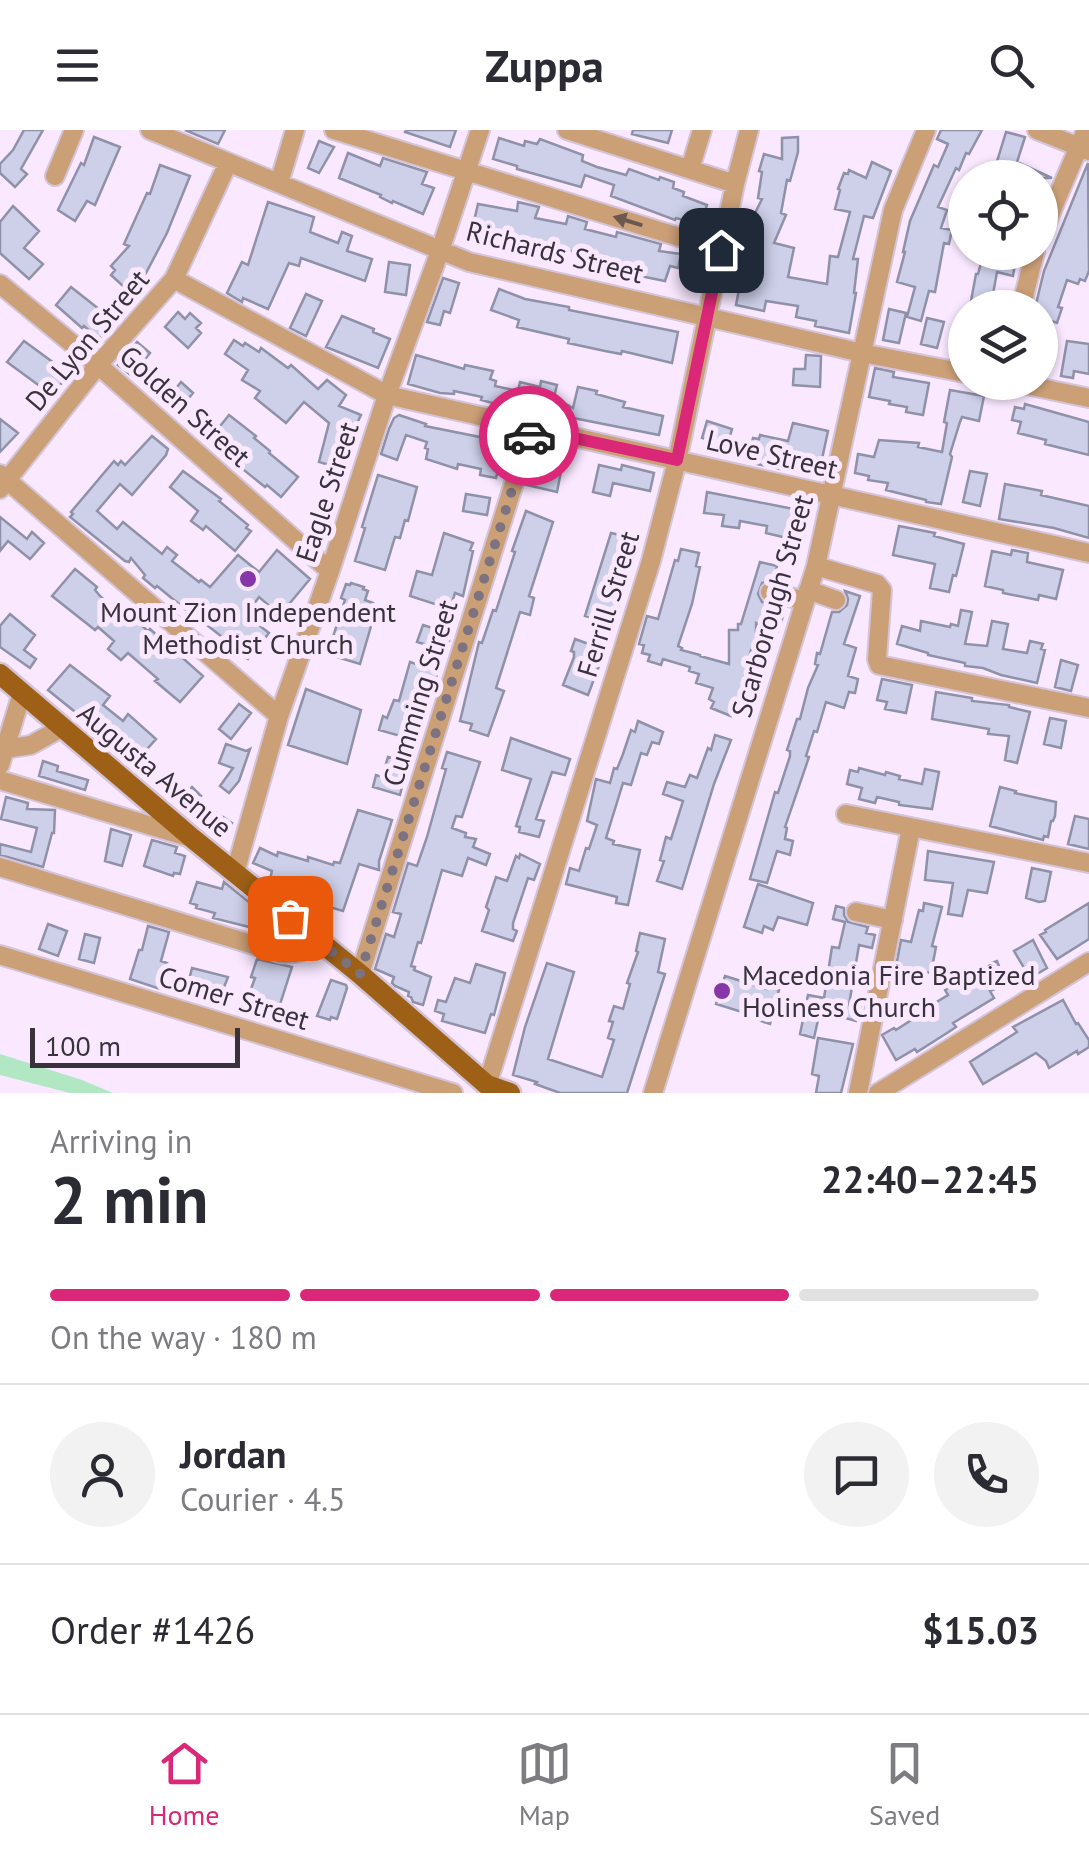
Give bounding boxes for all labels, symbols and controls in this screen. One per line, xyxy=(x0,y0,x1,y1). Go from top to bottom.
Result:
text: Zuppa xyxy=(485,36,604,94)
icon: menu xyxy=(50,38,105,93)
icon: search xyxy=(984,38,1039,93)
map controls xyxy=(948,160,1058,400)
button: locate xyxy=(948,160,1058,270)
pin xyxy=(679,208,764,293)
street label: Richards Street xyxy=(463,212,648,292)
one-way arrow xyxy=(613,213,643,228)
icon: home xyxy=(694,223,749,278)
street label: De Lyon Street xyxy=(17,261,157,418)
button: layers xyxy=(948,290,1058,400)
street label: Golden Street xyxy=(112,337,259,475)
courier xyxy=(479,386,579,486)
icon: car xyxy=(502,409,557,464)
street label: Eagle Street xyxy=(286,417,367,567)
street label: Love Street xyxy=(703,420,842,487)
street label: Scarborough Street xyxy=(722,490,821,722)
street label: Ferrill Street xyxy=(568,526,647,681)
marker: Mount Zion Independent Methodist Church xyxy=(237,568,259,590)
place label: Mount Zion Independent Methodist Church xyxy=(100,593,397,662)
street label: Cumming Street xyxy=(374,595,466,791)
street label: Augusta Avenue xyxy=(70,694,240,845)
pin xyxy=(248,876,333,961)
icon: bag xyxy=(263,891,318,946)
place label: Macedonia Fire Baptized Holiness Church xyxy=(742,956,1035,1025)
street label: Comer Street xyxy=(154,957,314,1038)
marker: Macedonia Fire Baptized Holiness Church xyxy=(711,980,733,1002)
scale bar xyxy=(30,1023,240,1068)
text: 100 m xyxy=(45,1027,121,1064)
text: Arriving in xyxy=(50,1120,192,1162)
text: 22:40–22:45 xyxy=(821,1154,1039,1203)
text: 2 min xyxy=(50,1157,209,1241)
text: On the way · 180 m xyxy=(50,1316,317,1358)
button: person xyxy=(50,1422,155,1527)
button: chat xyxy=(804,1422,909,1527)
button: phone xyxy=(934,1422,1039,1527)
text: Jordan xyxy=(180,1429,286,1478)
text: Courier · 4.5 xyxy=(180,1478,346,1520)
text: Order #1426 xyxy=(50,1605,255,1654)
text: $15.03 xyxy=(922,1605,1039,1654)
tab: Home xyxy=(149,1736,219,1833)
tab: Map xyxy=(517,1736,572,1833)
tab: Saved xyxy=(869,1736,940,1833)

